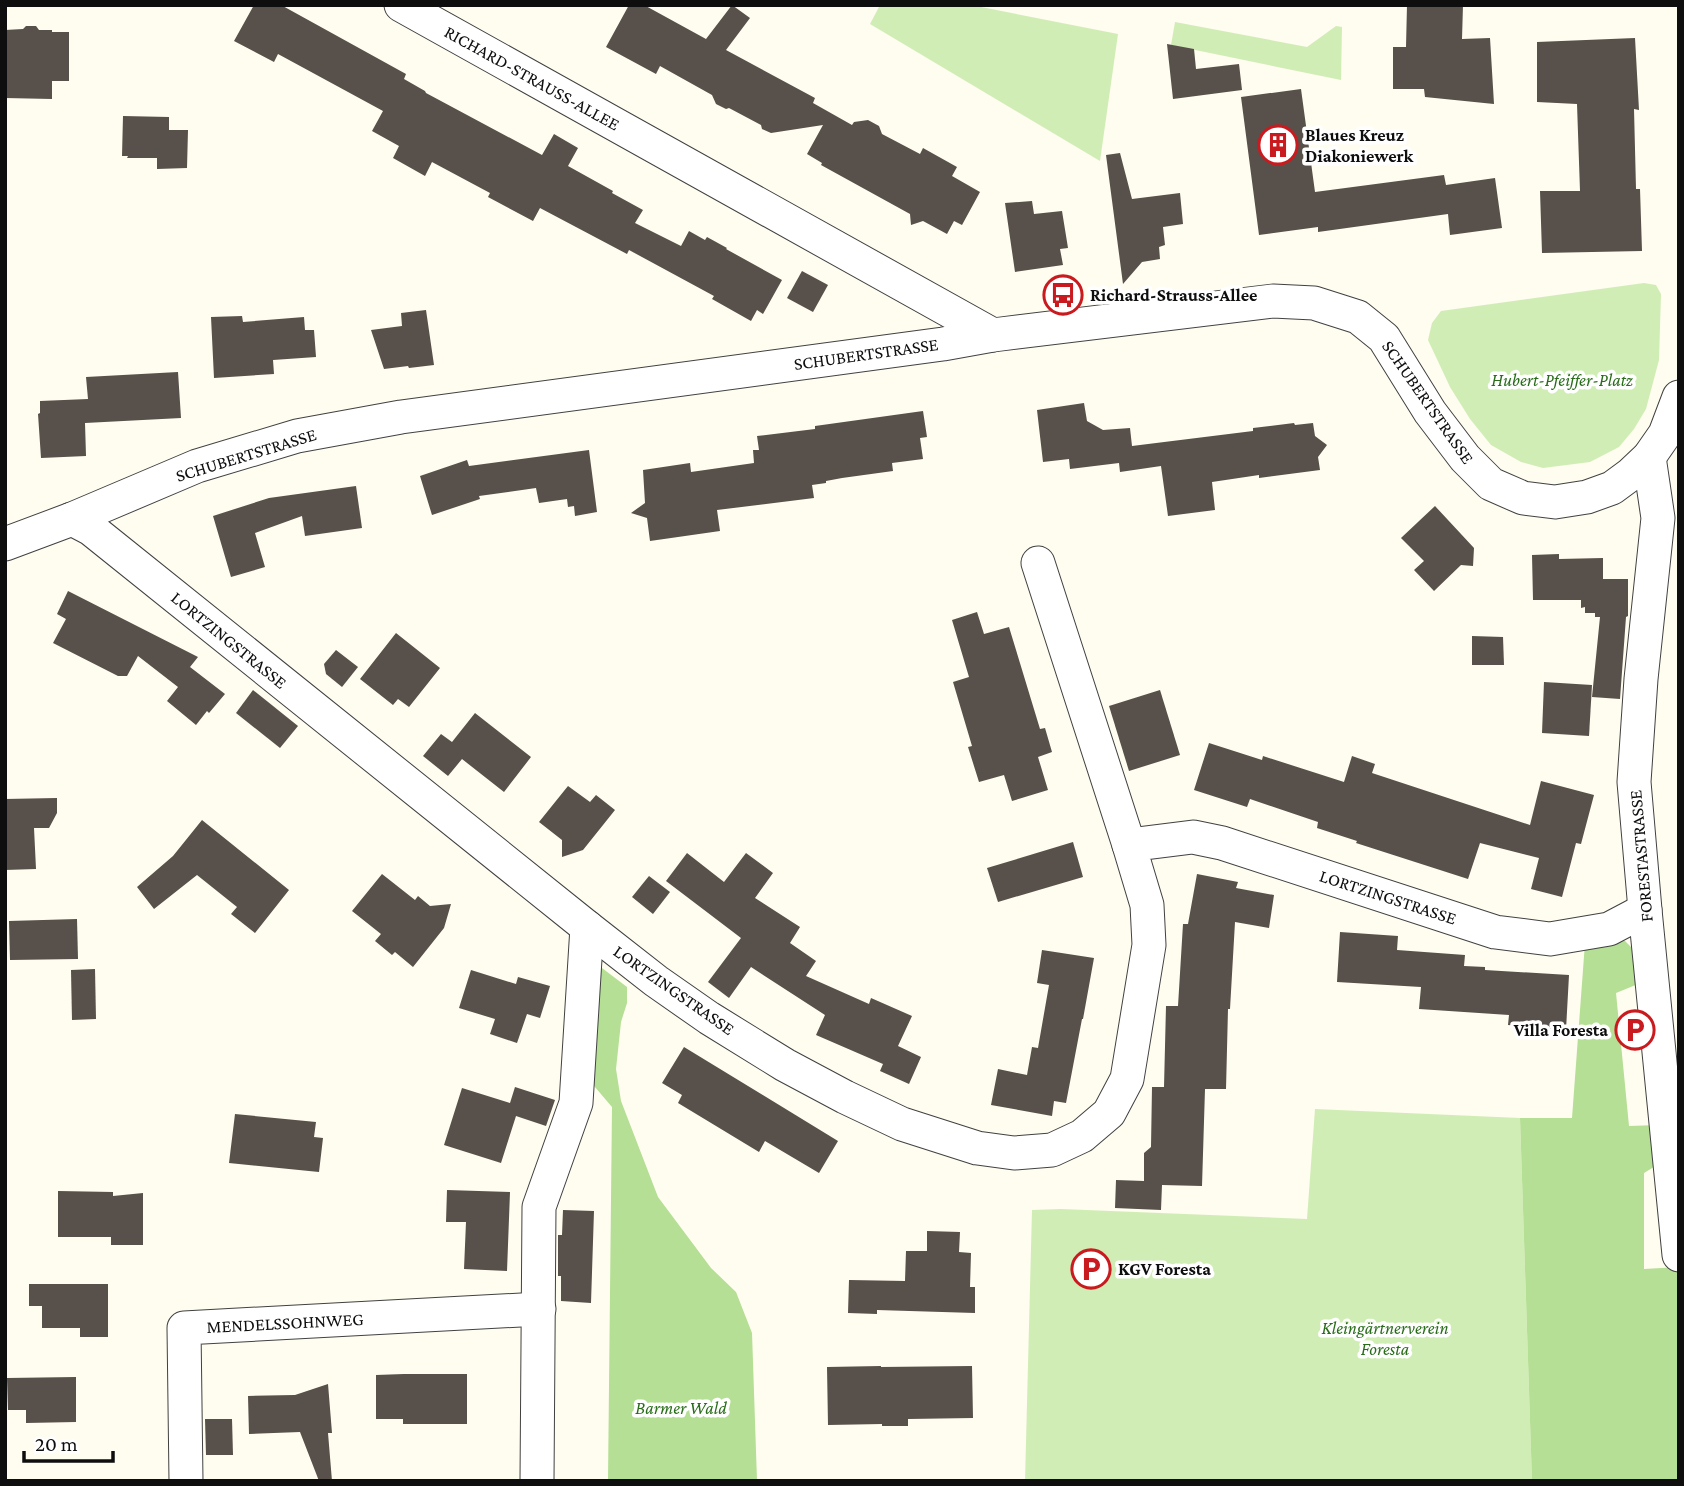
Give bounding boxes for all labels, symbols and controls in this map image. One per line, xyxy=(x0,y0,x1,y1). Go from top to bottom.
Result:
street label: RICHARD-STRAUSS-ALLEE xyxy=(441,21,623,135)
building icon: Blaues Kreuz Diakoniewerk xyxy=(1257,124,1299,166)
place label: Blaues Kreuz Diakoniewerk xyxy=(1305,125,1414,166)
bus stop icon: Richard-Strauss-Allee xyxy=(1042,274,1084,316)
place label: Richard-Strauss-Allee xyxy=(1090,285,1257,305)
street label: SCHUBERTSTRASSE xyxy=(792,334,940,374)
street label: SCHUBERTSTRASSE xyxy=(1378,337,1478,468)
park label: Hubert-Pfeiffer-Platz xyxy=(1491,370,1633,390)
street label: SCHUBERTSTRASSE xyxy=(173,424,319,486)
street label: LORTZINGSTRASSE xyxy=(167,587,291,693)
street label: FORESTASTRASSE xyxy=(1625,789,1657,923)
street label: LORTZINGSTRASSE xyxy=(1317,865,1459,929)
street label: LORTZINGSTRASSE xyxy=(610,941,738,1039)
parking icon: Villa Foresta xyxy=(1614,1009,1656,1051)
place label: Villa Foresta xyxy=(1513,1020,1608,1040)
parking icon: KGV Foresta xyxy=(1070,1248,1112,1290)
place label: KGV Foresta xyxy=(1118,1259,1211,1279)
street label: MENDELSSOHNWEG xyxy=(206,1309,364,1337)
park label: Kleingärtnerverein Foresta xyxy=(1321,1318,1449,1359)
park label: Barmer Wald xyxy=(635,1398,727,1418)
scale bar xyxy=(24,1420,114,1464)
text: 20 m xyxy=(35,1432,78,1456)

